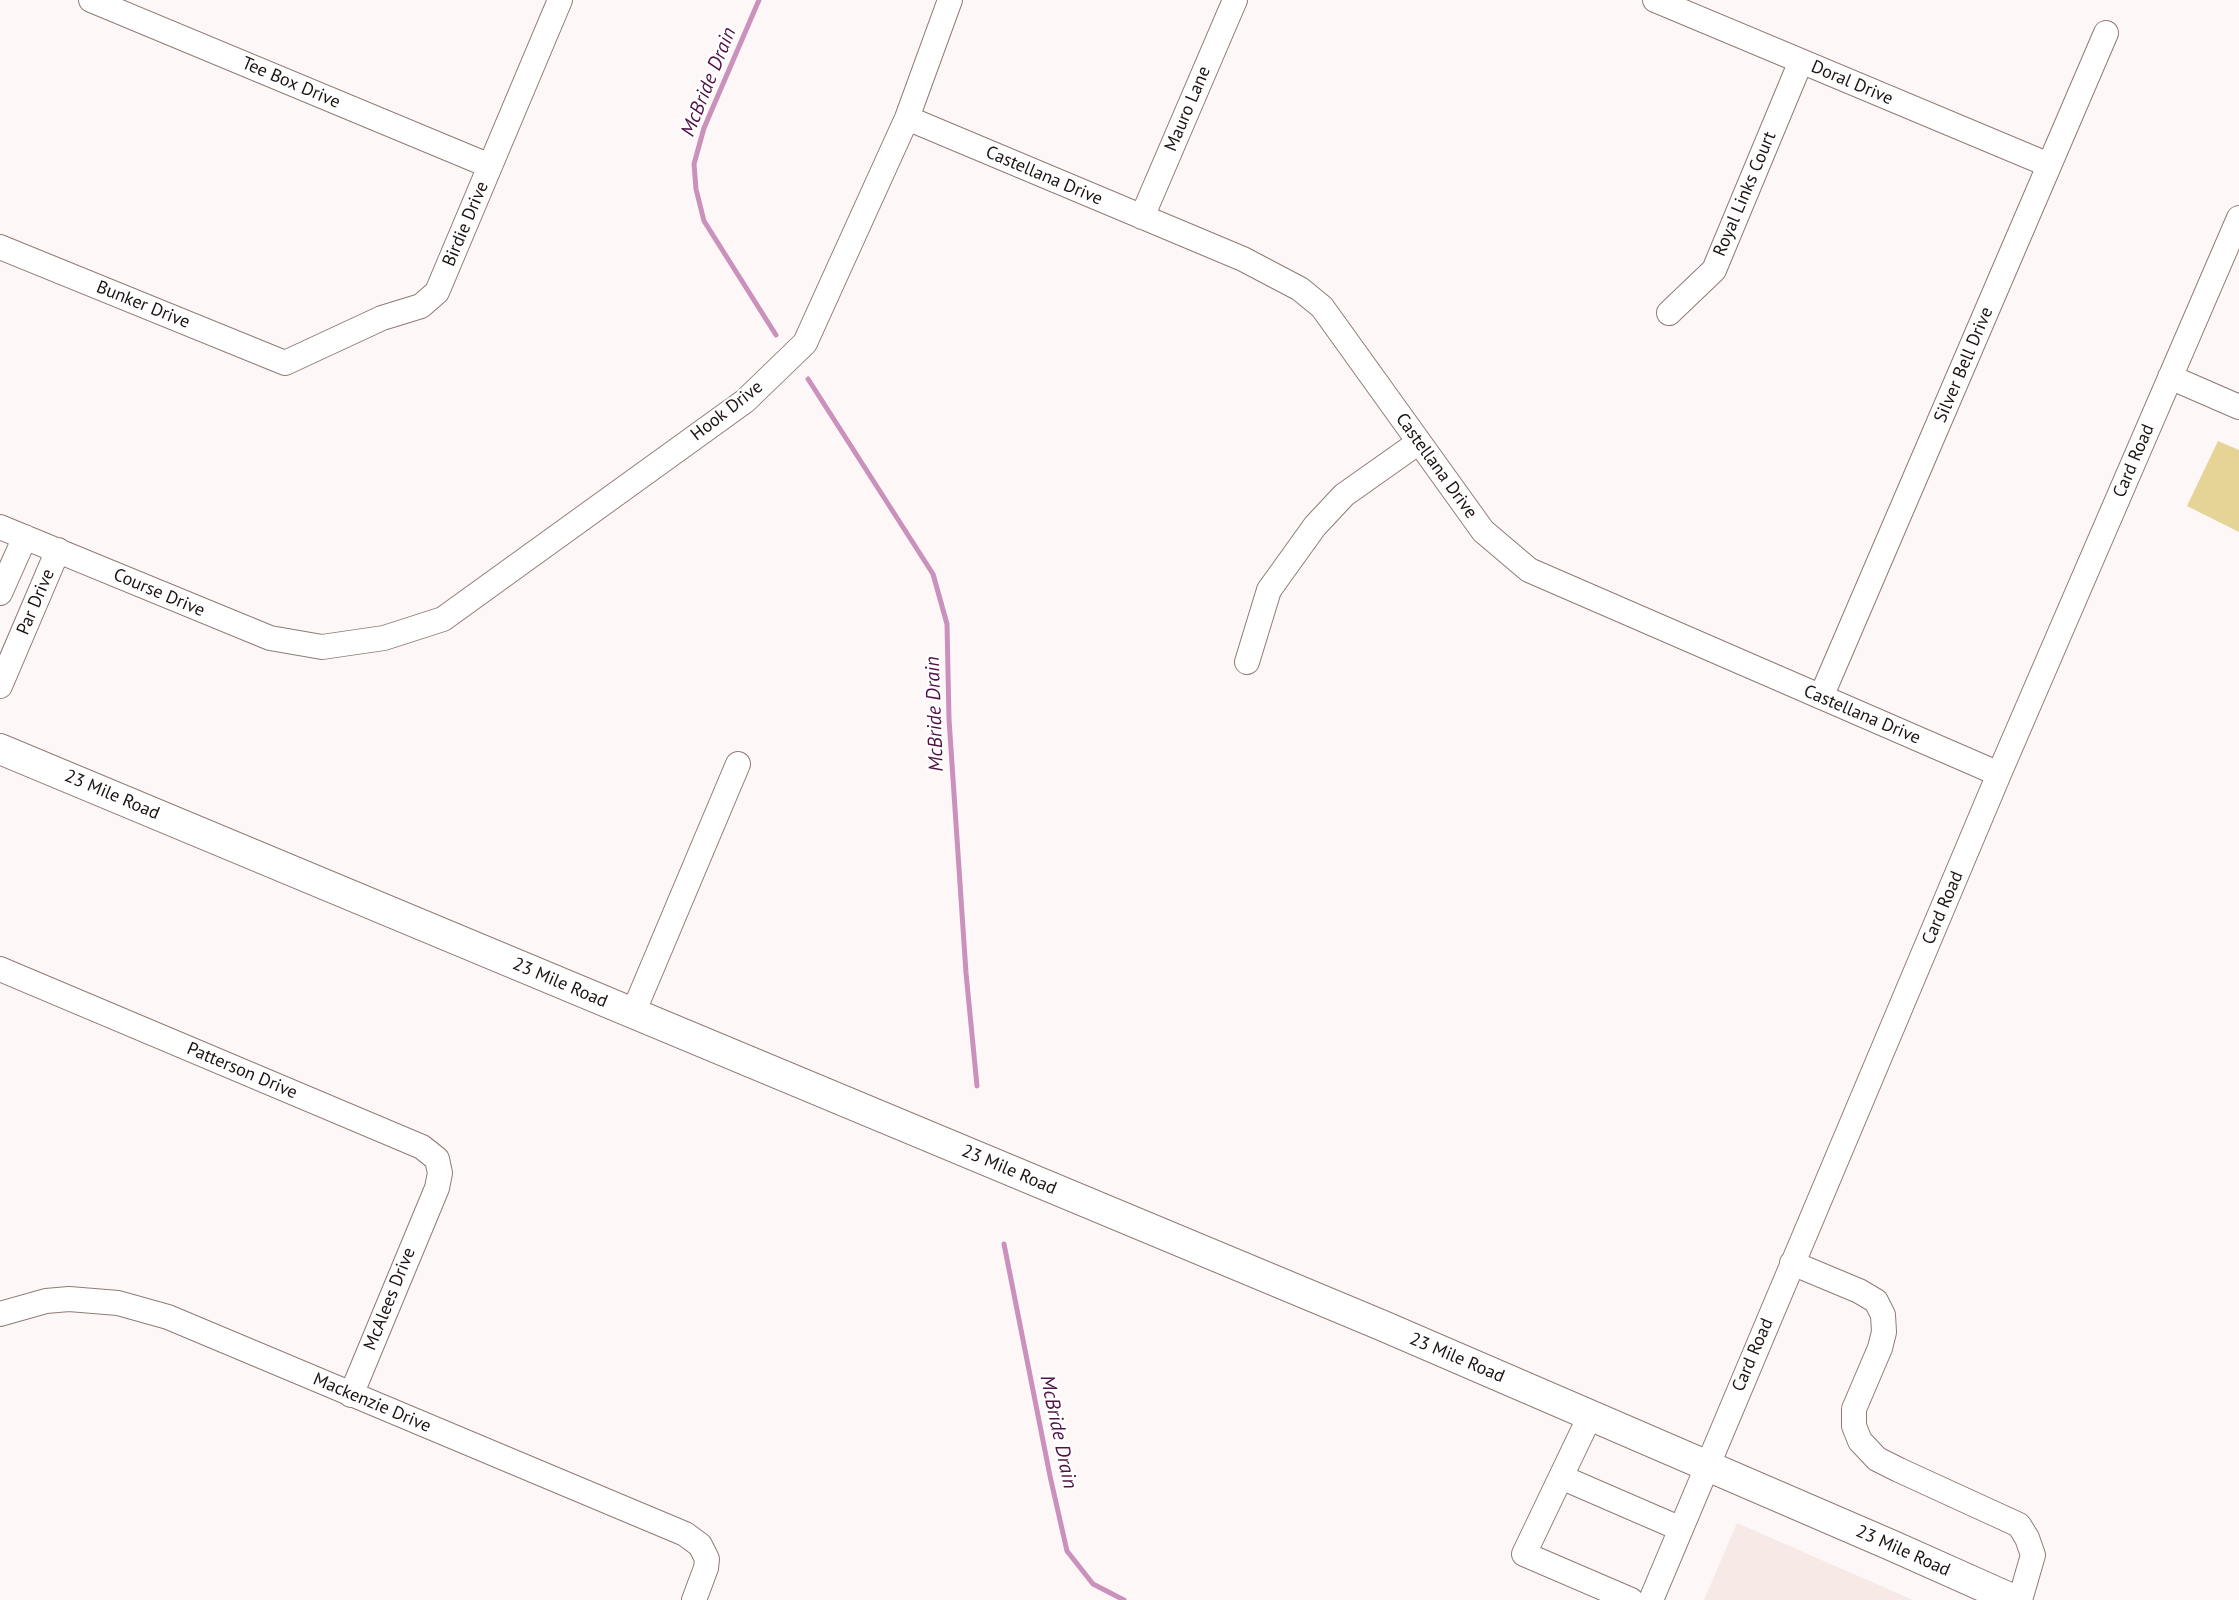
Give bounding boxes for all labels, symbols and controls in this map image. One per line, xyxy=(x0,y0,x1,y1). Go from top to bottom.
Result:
water label: McBride Drain xyxy=(676,24,742,140)
street label: Tee Box Drive xyxy=(239,53,343,113)
street label: Doral Drive xyxy=(1808,56,1896,110)
street label: Mauro Lane xyxy=(1160,63,1216,155)
street label: Royal Links Court xyxy=(1709,128,1781,260)
street label: Castellana Drive xyxy=(982,142,1106,210)
street label: Birdie Drive xyxy=(438,178,494,270)
street label: Bunker Drive xyxy=(93,276,193,334)
street label: Silver Bell Drive xyxy=(1930,304,1998,426)
street label: Hook Drive xyxy=(687,376,767,446)
street label: Castellana Drive xyxy=(1391,409,1481,523)
street label: Card Road xyxy=(2109,421,2159,501)
street label: Course Drive xyxy=(110,564,208,622)
street label: Par Drive xyxy=(12,566,60,638)
water label: McBride Drain xyxy=(921,656,949,772)
street label: Castellana Drive xyxy=(1800,681,1924,749)
street label: 23 Mile Road xyxy=(61,765,163,825)
street label: Card Road xyxy=(1918,868,1968,948)
street label: 23 Mile Road xyxy=(509,953,611,1013)
street label: Patterson Drive xyxy=(184,1038,300,1104)
street label: 23 Mile Road xyxy=(958,1140,1060,1200)
street label: McAlees Drive xyxy=(360,1244,420,1354)
street label: Card Road xyxy=(1728,1315,1778,1395)
street label: 23 Mile Road xyxy=(1406,1328,1508,1388)
street label: Mackenzie Drive xyxy=(310,1368,434,1438)
water label: McBride Drain xyxy=(1034,1373,1082,1491)
street label: 23 Mile Road xyxy=(1853,1521,1953,1581)

